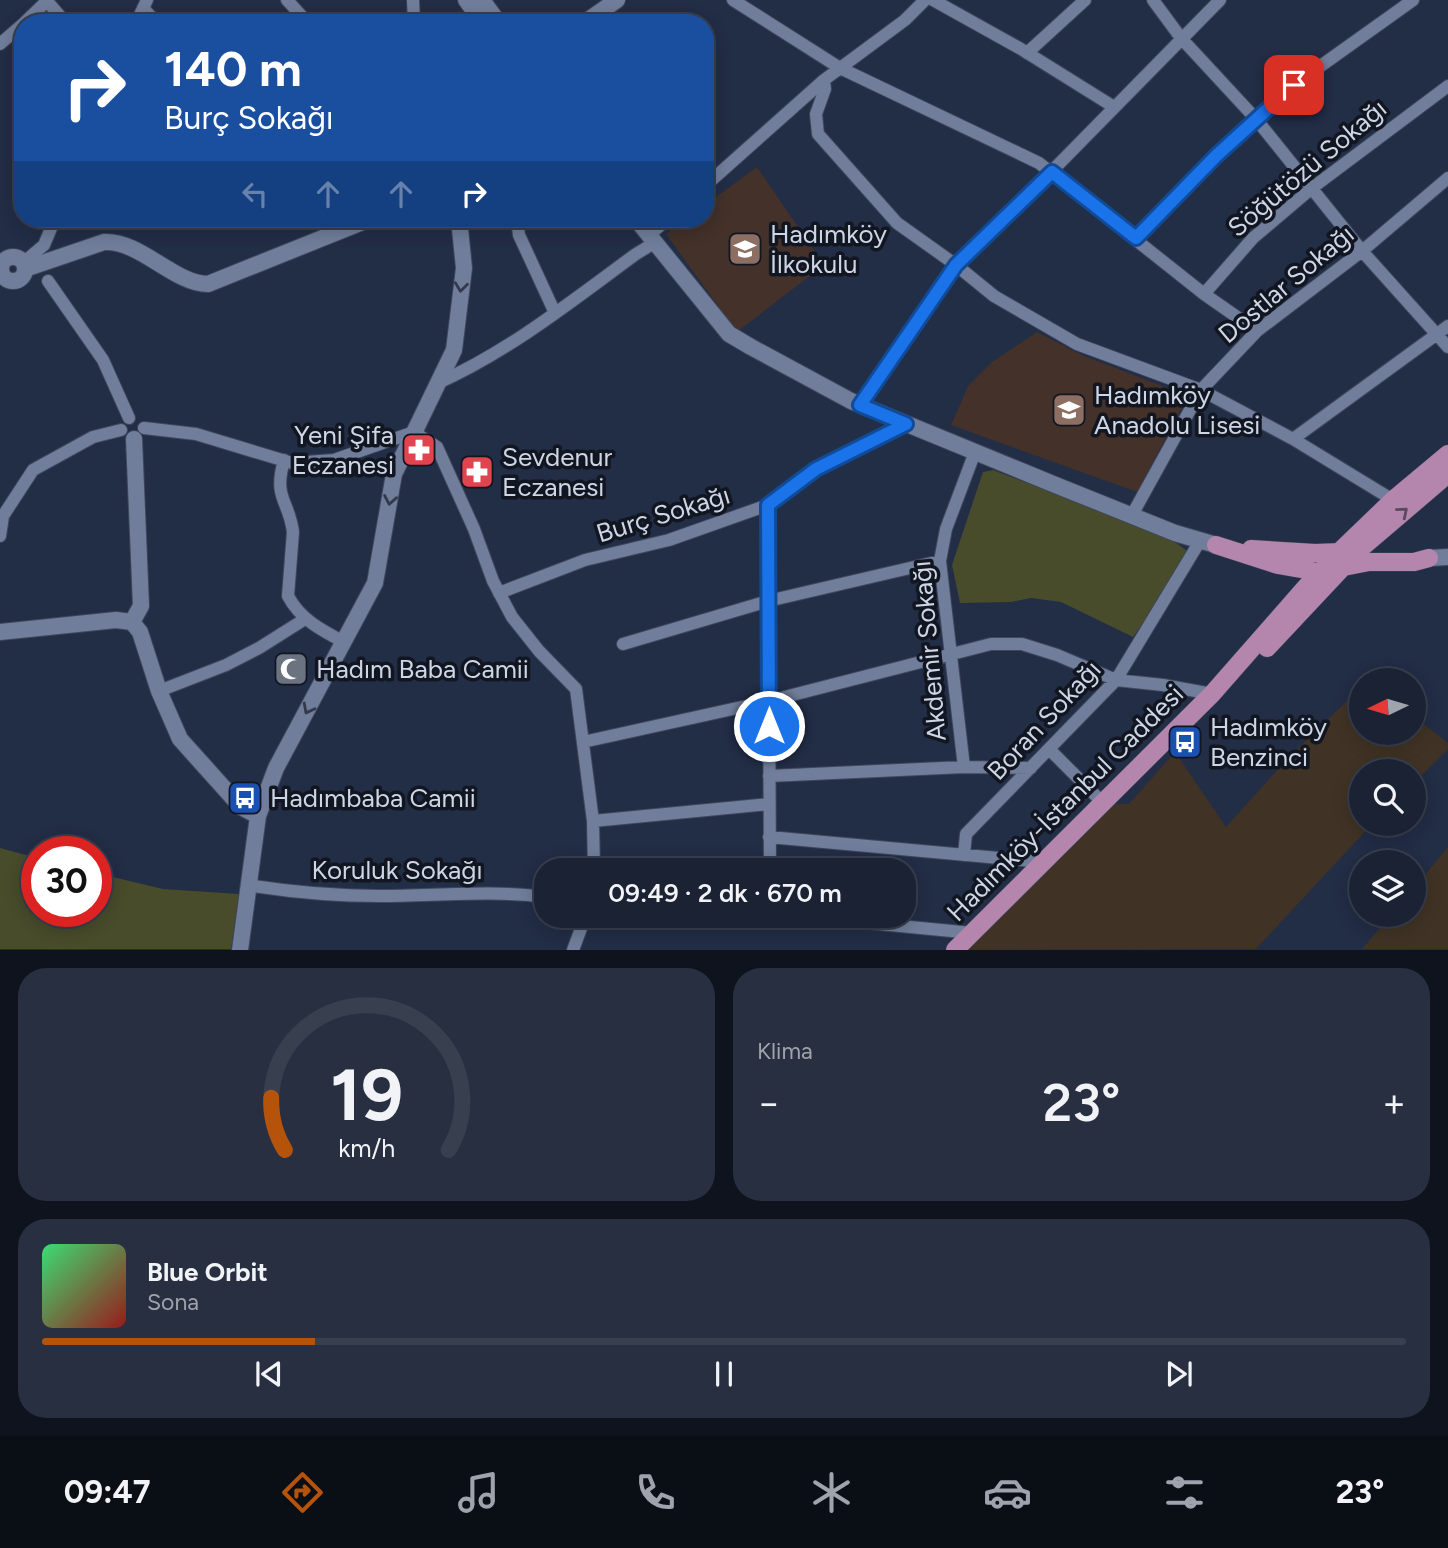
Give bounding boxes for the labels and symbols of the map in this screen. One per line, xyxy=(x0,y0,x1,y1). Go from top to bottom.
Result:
pin xyxy=(1264,55,1324,115)
street label: Söğütözü Sokağı xyxy=(1221,92,1393,244)
place label: Hadımköy İlkokulu xyxy=(770,218,887,280)
street label: Dostlar Sokağı xyxy=(1212,218,1360,350)
school or university icon: Hadımköy İlkokulu xyxy=(726,230,764,268)
one-way arrow xyxy=(454,281,469,292)
place label: Hadımköy Anadolu Lisesi xyxy=(1094,379,1260,441)
school or university icon: Hadımköy Anadolu Lisesi xyxy=(1050,391,1088,429)
place label: Yeni Şifa Eczanesi xyxy=(292,419,394,481)
pharmacy icon: Yeni Şifa Eczanesi xyxy=(400,431,438,469)
place label: Sevdenur Eczanesi xyxy=(502,441,612,503)
pharmacy icon: Sevdenur Eczanesi xyxy=(458,453,496,491)
street label: Burç Sokağı xyxy=(593,479,733,549)
one-way arrow xyxy=(383,494,398,506)
one-way arrow xyxy=(1395,508,1408,520)
street label: Akdemir Sokağı xyxy=(905,560,953,742)
mosque icon: Hadım Baba Camii xyxy=(272,650,310,688)
place label: Hadım Baba Camii xyxy=(316,653,529,685)
street label: Boran Sokağı xyxy=(981,654,1107,786)
north arrow xyxy=(1349,668,1426,746)
street label: Hadımköy-İstanbul Caddesi xyxy=(940,678,1190,928)
position arrow xyxy=(732,689,806,763)
one-way arrow xyxy=(303,702,316,715)
place label: Hadımköy Benzinci xyxy=(1210,711,1327,773)
bus stop icon: Hadımköy Benzinci xyxy=(1166,723,1204,761)
bus stop icon: Hadımbaba Camii xyxy=(226,779,264,817)
place label: Hadımbaba Camii xyxy=(270,782,476,814)
speed limit sign: 30 xyxy=(21,836,112,927)
street label: Koruluk Sokağı xyxy=(311,854,483,886)

